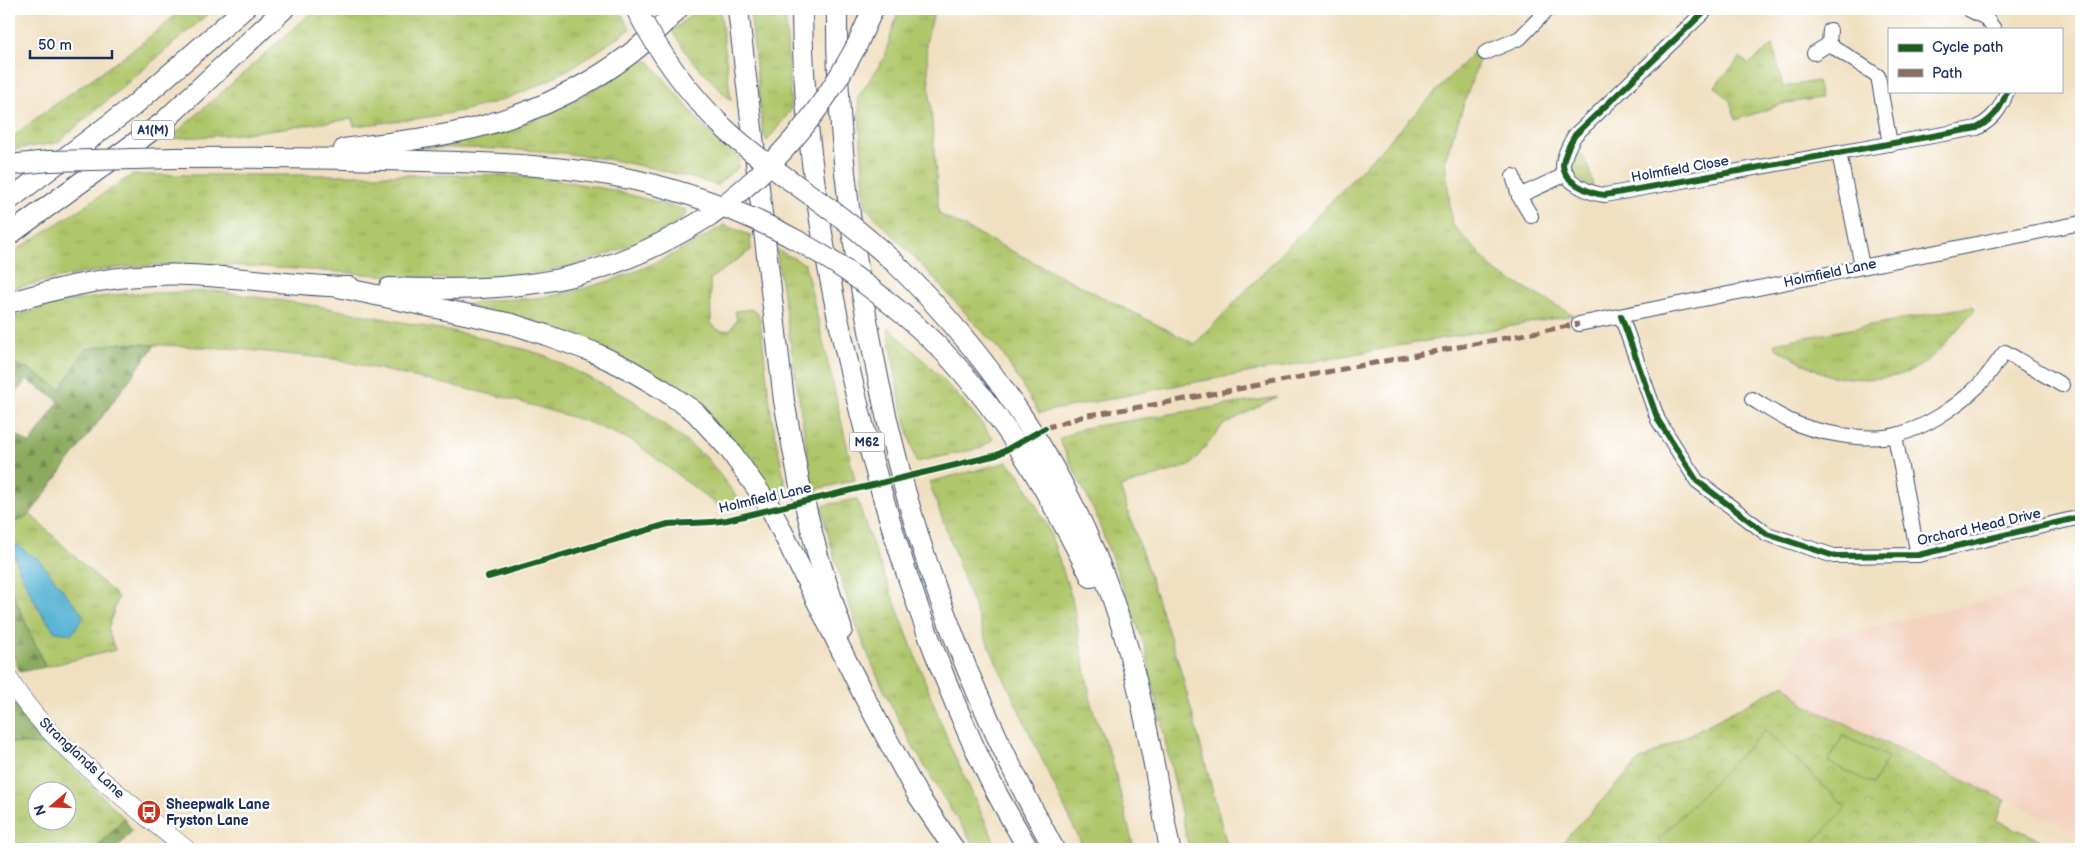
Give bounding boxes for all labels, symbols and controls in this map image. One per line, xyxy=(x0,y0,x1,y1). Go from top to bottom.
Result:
scale bar xyxy=(30,28,112,60)
legend xyxy=(1888,28,2062,92)
text: 50 m xyxy=(38,36,72,55)
text: Cycle path xyxy=(1932,38,2003,57)
text: Path xyxy=(1932,64,1962,83)
road number: A1(M) xyxy=(132,120,174,140)
street label: Holmfield Close xyxy=(1630,152,1730,186)
street label: Holmfield Lane xyxy=(1782,255,1878,291)
road number: M62 xyxy=(850,432,884,452)
street label: Holmfield Lane xyxy=(717,479,813,517)
street label: Orchard Head Drive xyxy=(1916,505,2042,549)
street label: Stranglands Lane xyxy=(36,714,128,802)
north arrow xyxy=(28,780,78,830)
place label: Sheepwalk Lane Fryston Lane xyxy=(166,796,270,829)
bus stop icon: Sheepwalk Lane Fryston Lane xyxy=(136,799,162,825)
text: N xyxy=(30,802,50,818)

